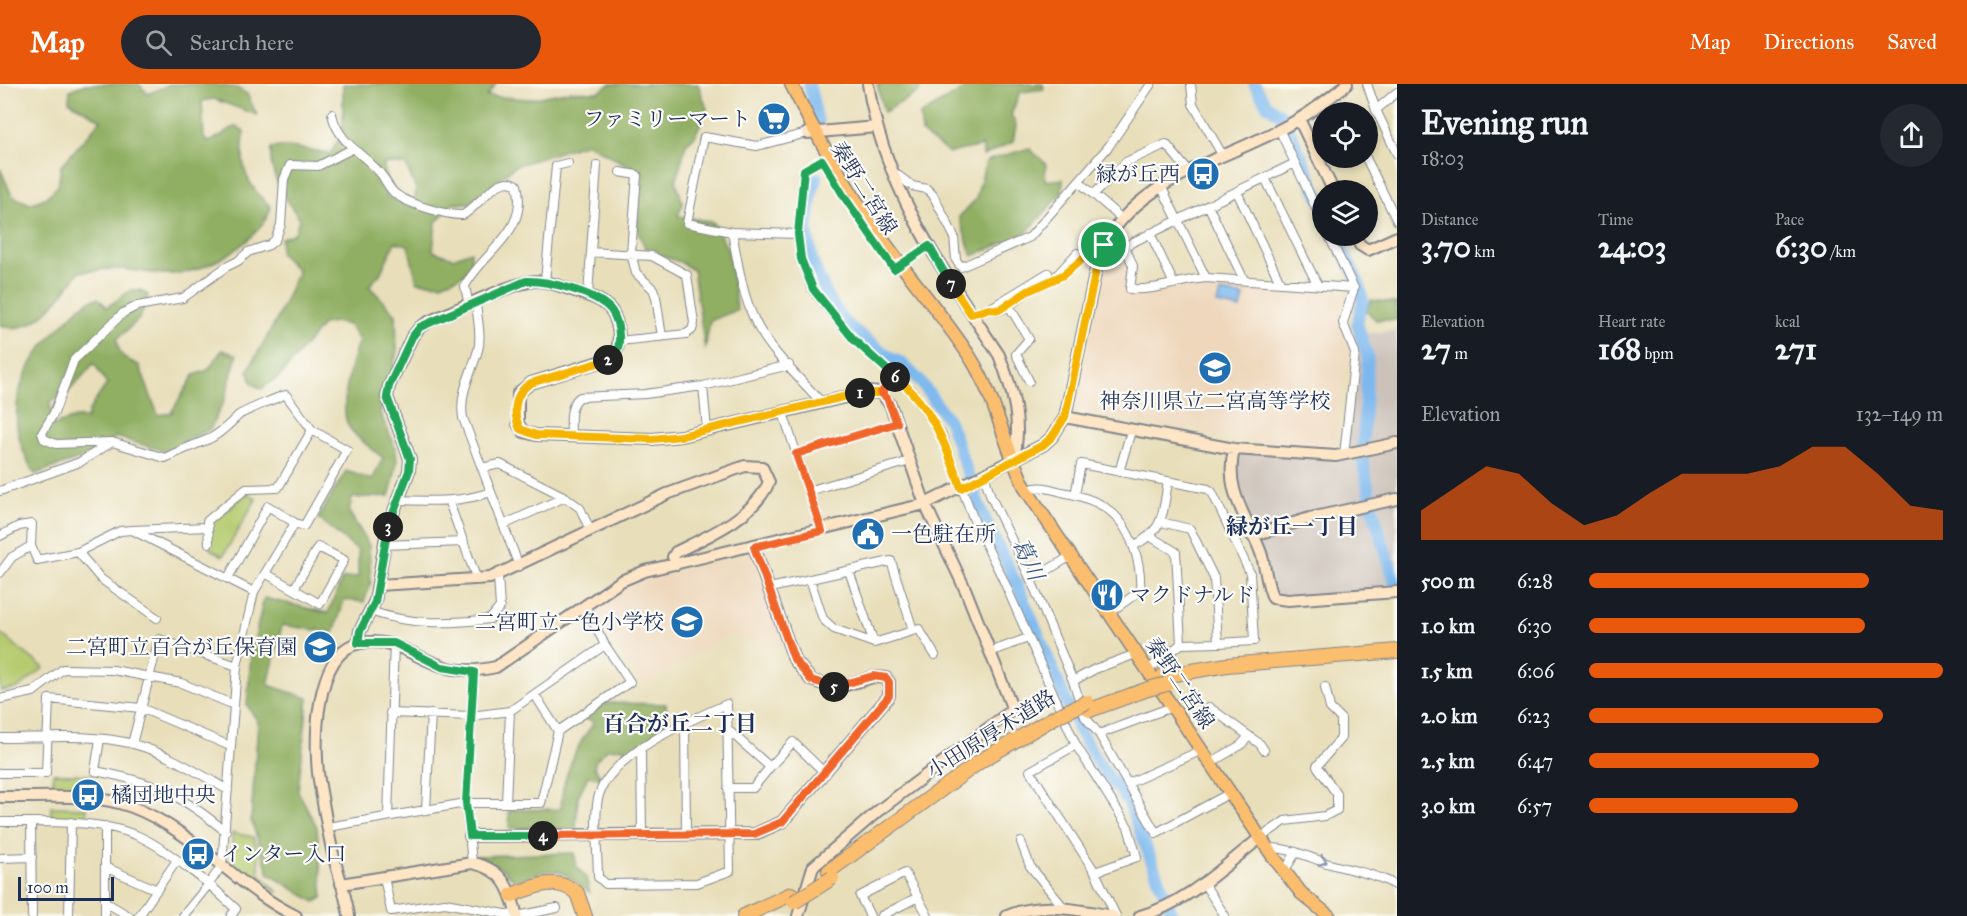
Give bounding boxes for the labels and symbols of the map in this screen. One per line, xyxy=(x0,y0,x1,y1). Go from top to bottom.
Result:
supermarket icon: ファミリーマート xyxy=(756,101,792,137)
place label: ファミリーマート xyxy=(583,106,751,132)
street label: 秦野二宮線 xyxy=(825,137,903,239)
bus stop icon: 緑が丘西 xyxy=(1185,156,1221,192)
place label: 緑が丘西 xyxy=(1096,161,1180,187)
pin xyxy=(1078,219,1129,270)
pin: 7 xyxy=(936,269,966,299)
pin: 2 xyxy=(593,345,623,375)
school or university icon: 神奈川県立二宮高等学校 xyxy=(1197,350,1233,386)
pin: 6 xyxy=(880,362,910,392)
pin: 1 xyxy=(845,378,875,408)
place label: 神奈川県立二宮高等学校 xyxy=(1100,388,1331,414)
pin: 3 xyxy=(373,512,403,542)
district label: 緑が丘一丁目 xyxy=(1226,513,1358,540)
public building icon: 一色駐在所 xyxy=(850,516,886,552)
place label: 一色駐在所 xyxy=(891,521,996,547)
water label: 葛川 xyxy=(1006,533,1050,586)
restaurant icon: マクドナルド xyxy=(1089,577,1125,613)
place label: マクドナルド xyxy=(1130,582,1255,608)
school or university icon: 二宮町立一色小学校 xyxy=(669,604,705,640)
place label: 二宮町立一色小学校 xyxy=(475,609,664,635)
school or university icon: 二宮町立百合が丘保育園 xyxy=(302,629,338,665)
street label: 秦野二宮線 xyxy=(1140,632,1220,734)
place label: 二宮町立百合が丘保育園 xyxy=(66,634,297,660)
pin: 5 xyxy=(819,672,849,702)
street label: 小田原厚木道路 xyxy=(922,684,1060,784)
district label: 百合が丘二丁目 xyxy=(603,710,757,737)
bus stop icon: 橘団地中央 xyxy=(70,777,106,813)
place label: 橘団地中央 xyxy=(111,782,216,808)
pin: 4 xyxy=(528,821,558,851)
bus stop icon: インター入口 xyxy=(180,836,216,872)
place label: インター入口 xyxy=(221,841,346,867)
one-way arrow xyxy=(1317,854,1328,867)
scale bar xyxy=(18,874,114,902)

